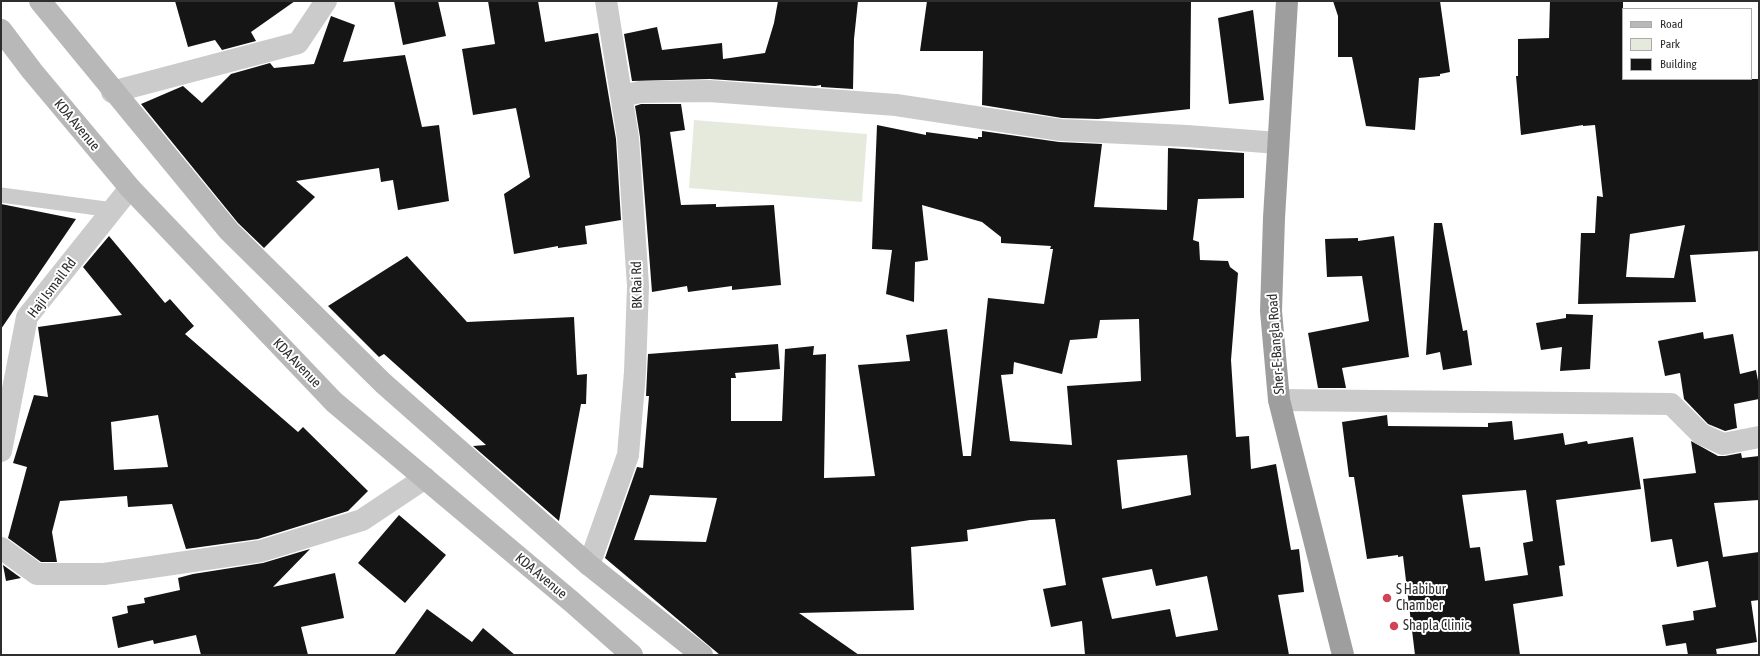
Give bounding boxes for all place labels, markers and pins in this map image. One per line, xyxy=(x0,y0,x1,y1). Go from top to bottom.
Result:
place label: S Habibur Chamber xyxy=(1396,582,1446,614)
marker: S Habibur Chamber xyxy=(1381,592,1393,604)
place label: Shapla Clinic xyxy=(1403,618,1469,634)
marker: Shapla Clinic xyxy=(1388,620,1400,632)

